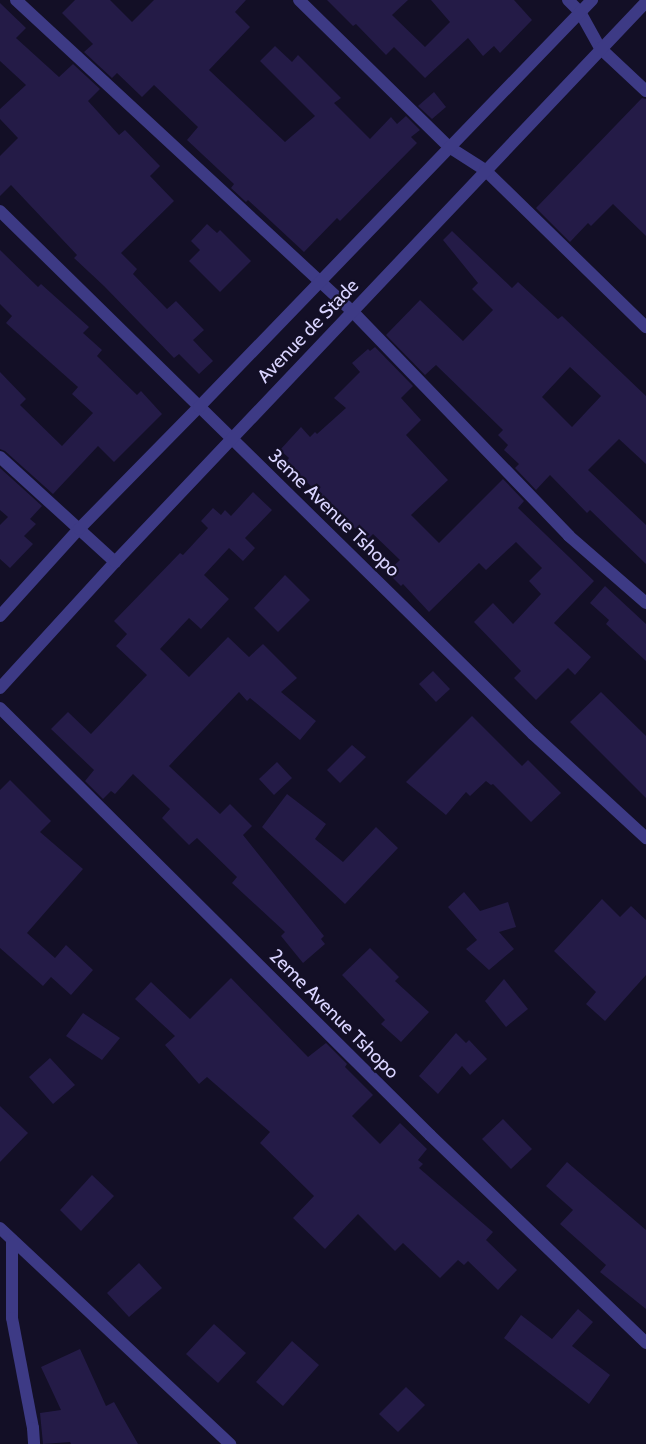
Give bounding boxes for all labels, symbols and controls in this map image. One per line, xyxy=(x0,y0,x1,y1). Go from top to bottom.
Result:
street label: Avenue de Stade xyxy=(253,274,363,388)
street label: 3eme Avenue Tshopo xyxy=(264,444,404,582)
street label: 2eme Avenue Tshopo xyxy=(265,945,403,1083)

